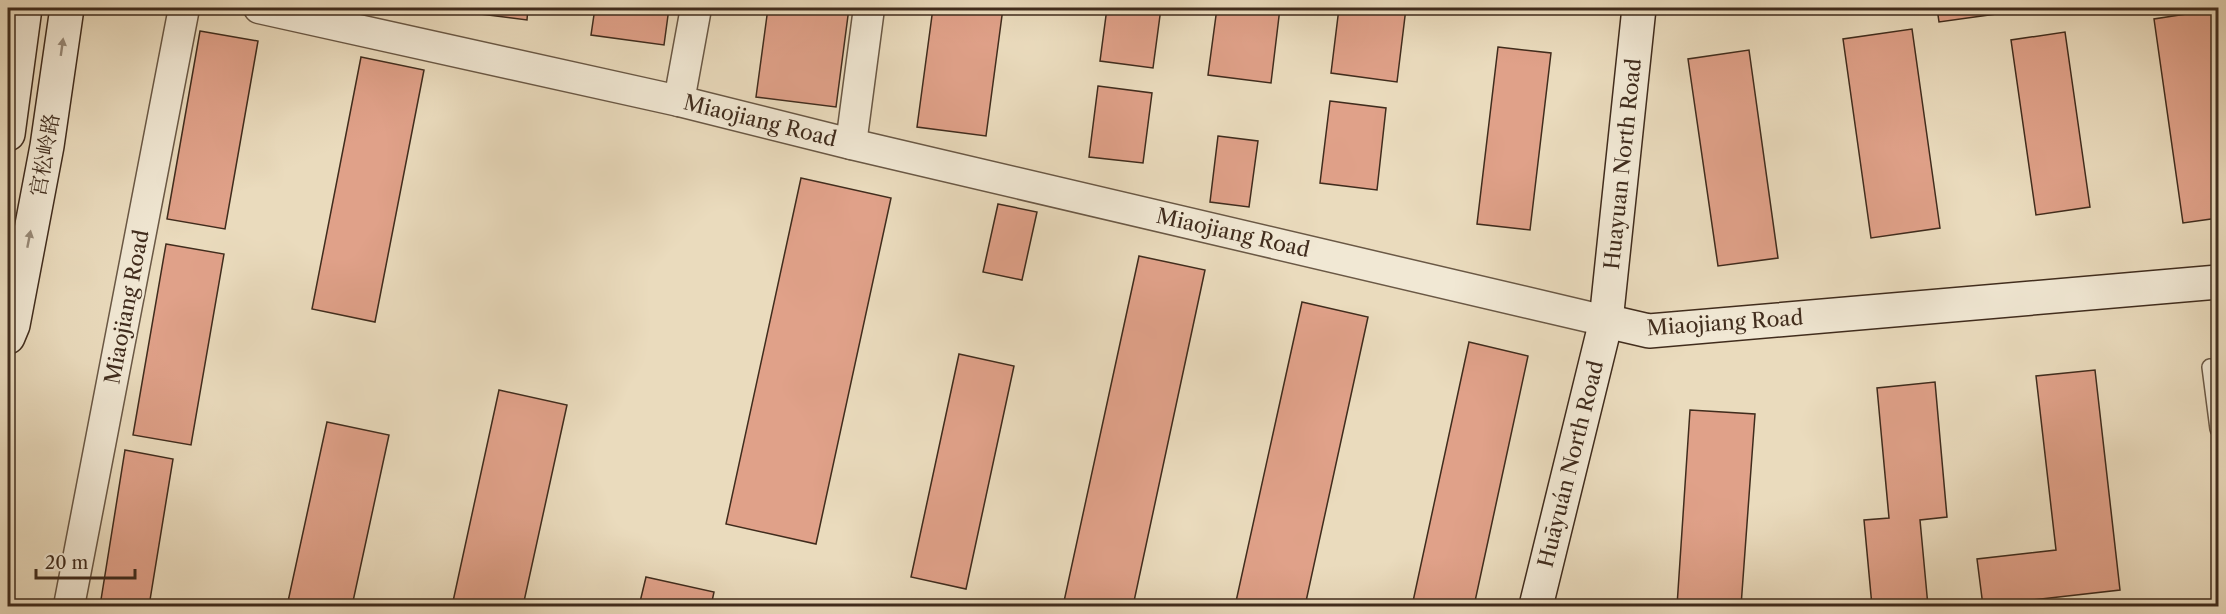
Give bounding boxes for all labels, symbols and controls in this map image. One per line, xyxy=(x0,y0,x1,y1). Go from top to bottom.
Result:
one-way arrow xyxy=(57,37,66,56)
street label: Huayuan North Road xyxy=(1599,57,1646,271)
street label: Miaojiang Road xyxy=(681,89,839,152)
street label: 宫松岭路 xyxy=(25,111,64,198)
street label: Miaojiang Road xyxy=(1154,203,1312,262)
street label: Miaojiang Road xyxy=(99,227,154,386)
one-way arrow xyxy=(25,230,34,249)
street label: Miaojiang Road xyxy=(1646,305,1804,340)
street label: Huāyuán North Road xyxy=(1533,358,1608,570)
scale bar xyxy=(36,542,135,580)
text: 20 m xyxy=(45,552,89,574)

